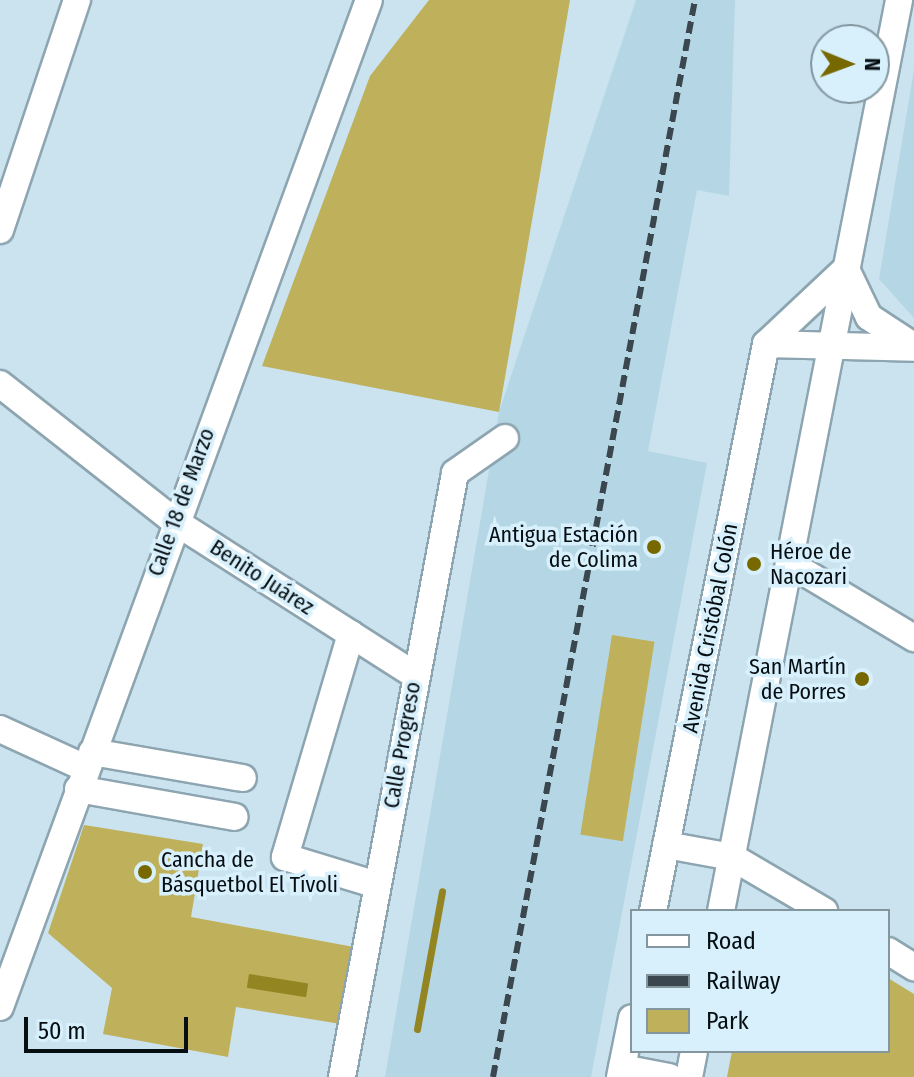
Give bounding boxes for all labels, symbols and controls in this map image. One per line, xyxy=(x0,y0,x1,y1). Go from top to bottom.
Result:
north arrow xyxy=(810,24,890,104)
text: N xyxy=(859,58,886,71)
street label: Calle 18 de Marzo xyxy=(142,424,220,580)
place label: Antigua Estación de Colima xyxy=(489,521,638,572)
street label: Avenida Cristóbal Colón xyxy=(677,521,743,735)
street label: Benito Juárez xyxy=(205,534,319,620)
marker: Antigua Estación de Colima xyxy=(645,538,663,556)
place label: Héroe de Nacozari xyxy=(770,538,852,590)
marker: Héroe de Nacozari xyxy=(745,555,763,573)
place label: San Martín de Porres xyxy=(749,653,846,704)
marker: San Martín de Porres xyxy=(853,670,871,688)
street label: Calle Progreso xyxy=(378,680,426,810)
place label: Cancha de Básquetbol El Tívoli xyxy=(161,846,338,898)
marker: Cancha de Básquetbol El Tívoli xyxy=(136,863,154,881)
legend xyxy=(630,909,890,1053)
text: Road xyxy=(706,927,756,955)
text: Railway xyxy=(706,967,781,995)
scale bar xyxy=(28,1001,192,1051)
text: Park xyxy=(706,1007,749,1035)
text: 50 m xyxy=(38,1017,86,1045)

